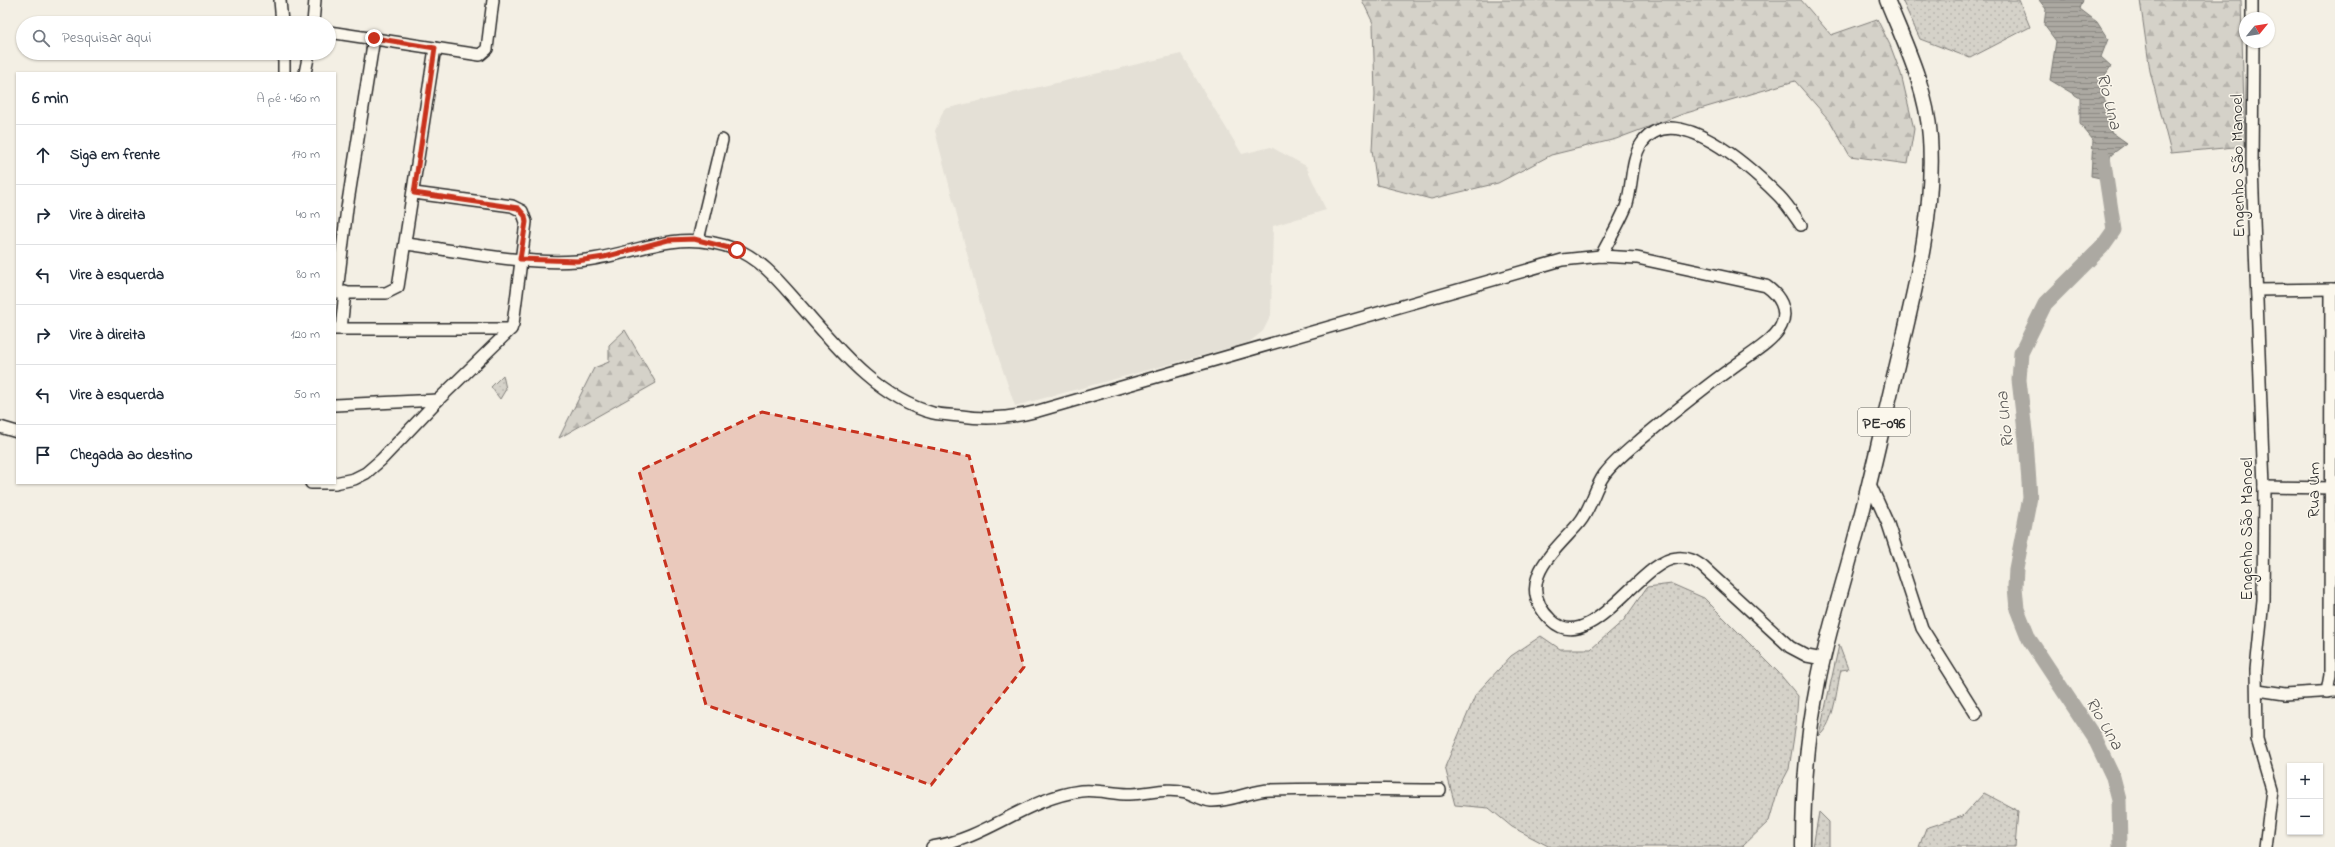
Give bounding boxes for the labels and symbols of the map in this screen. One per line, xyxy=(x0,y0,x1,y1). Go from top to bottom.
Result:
north arrow xyxy=(2239,12,2275,48)
route end xyxy=(365,29,383,47)
water label: Rio Una xyxy=(2089,71,2128,133)
street label: Engenho São Manoel xyxy=(2225,94,2254,238)
route start xyxy=(728,241,746,259)
water label: Rio Una xyxy=(1990,390,2022,450)
road number: PE-096 xyxy=(1858,408,1910,436)
street label: Engenho São Manoel xyxy=(2235,457,2262,601)
street label: Rua Um xyxy=(2302,462,2327,518)
water label: Rio Una xyxy=(2078,693,2129,755)

